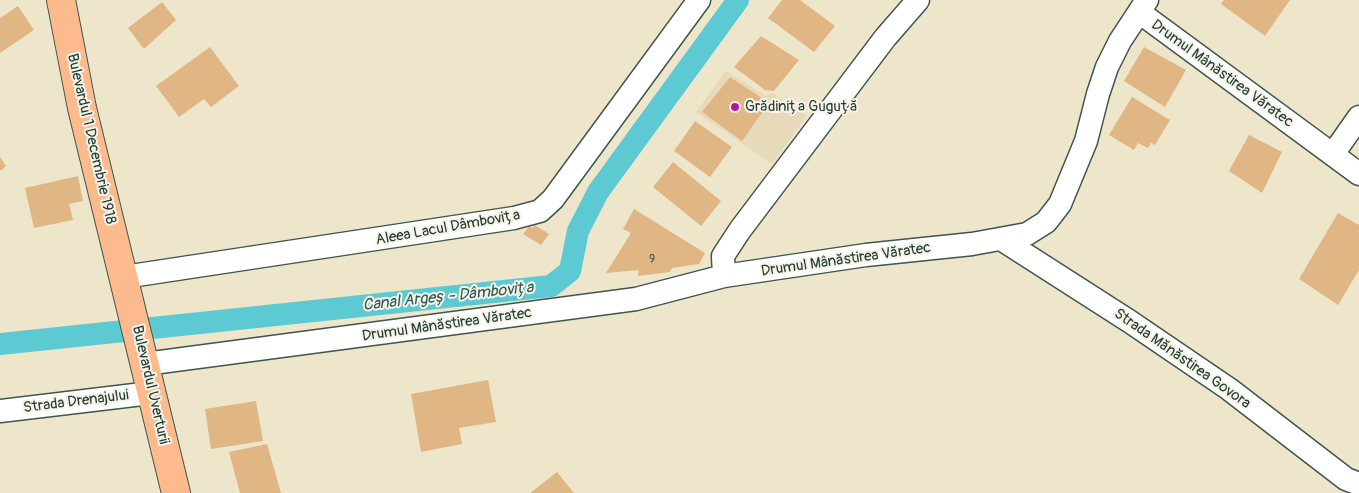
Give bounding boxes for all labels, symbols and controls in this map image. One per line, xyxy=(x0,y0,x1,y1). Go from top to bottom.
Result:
street label: Drumul Mânăstirea Văratec xyxy=(1147,16,1297,132)
street label: Bulevardul 1 Decembrie 1918 xyxy=(63,52,119,226)
place label: Grădinița Guguță xyxy=(745,98,858,116)
marker: Grădinița Guguță xyxy=(729,101,741,113)
street label: Aleea Lacul Dâmbovița xyxy=(374,206,522,250)
street label: Drumul Mânăstirea Văratec xyxy=(760,239,932,281)
house number: 9 xyxy=(649,253,655,267)
water label: Canal Argeș - Dâmbovița xyxy=(362,279,534,315)
street label: Drumul Mânăstirea Văratec xyxy=(361,304,533,346)
street label: Strada Mănăstirea Govora xyxy=(1110,305,1254,413)
street label: Bulevardul Uverturii xyxy=(128,324,172,446)
street label: Strada Drenajului xyxy=(22,387,130,417)

